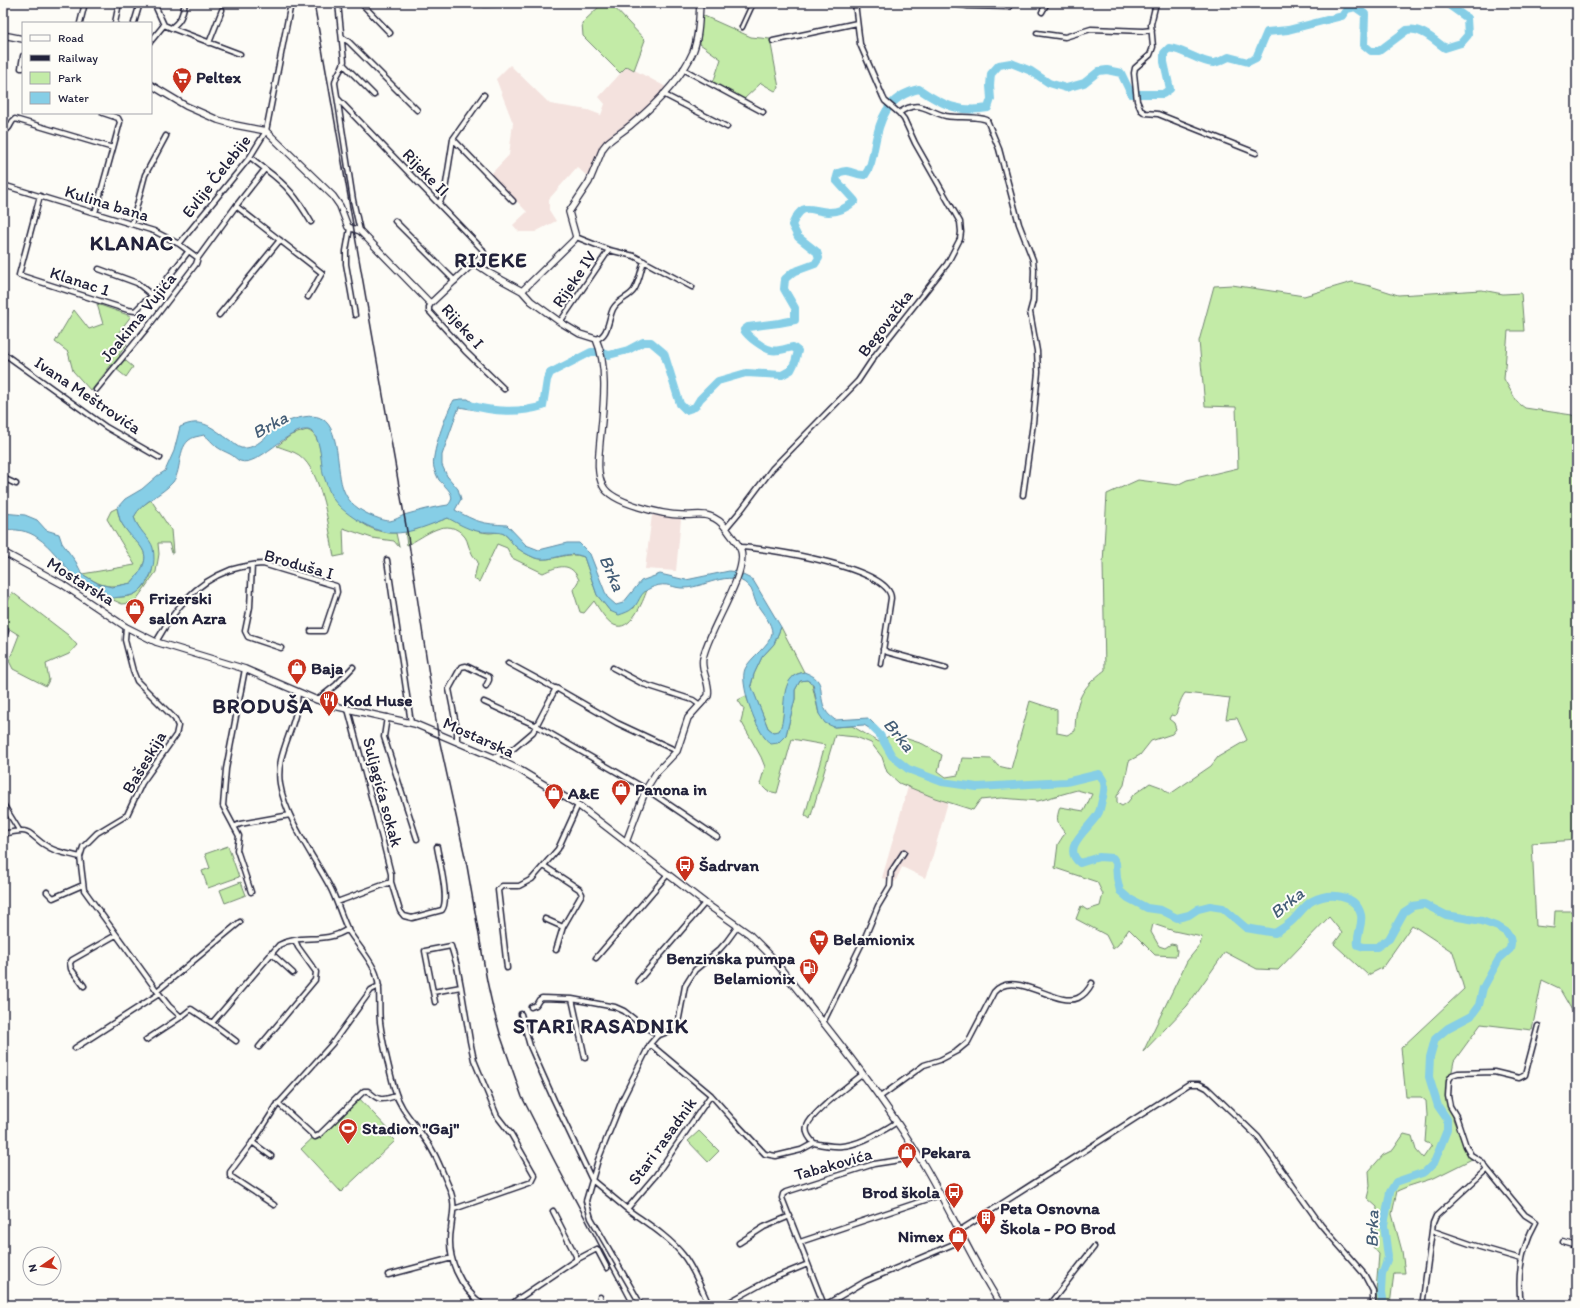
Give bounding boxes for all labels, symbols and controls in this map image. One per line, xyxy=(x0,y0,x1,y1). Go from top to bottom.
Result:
legend xyxy=(22,22,152,114)
text: Road xyxy=(58,31,84,45)
text: Railway xyxy=(58,51,98,65)
supermarket icon: Peltex xyxy=(171,66,193,94)
place label: Peltex xyxy=(196,67,242,87)
text: Park xyxy=(58,71,82,85)
text: Water xyxy=(58,91,89,105)
street label: Evlije Čelebije xyxy=(177,130,255,222)
street label: Rijeke II xyxy=(399,144,453,200)
street label: Kulina bana xyxy=(63,181,151,225)
district label: KLANAC xyxy=(90,230,174,255)
district label: RIJEKE xyxy=(454,247,528,272)
street label: Rijeke IV xyxy=(548,247,600,311)
street label: Klanac 1 xyxy=(48,262,113,300)
street label: Joakima Vujića xyxy=(96,268,180,366)
street label: Begovačka xyxy=(853,285,917,360)
street label: Rijeke I xyxy=(438,299,488,353)
street label: Ivana Meštrovića xyxy=(31,352,145,438)
water label: Brka xyxy=(248,406,292,444)
street label: Broduša I xyxy=(262,545,336,583)
water label: Brka xyxy=(594,551,630,595)
street label: Mostarska xyxy=(43,552,119,610)
place label: Frizerski salon Azra xyxy=(149,588,227,628)
shop icon: Frizerski salon Azra xyxy=(124,597,146,625)
shop icon: Baja xyxy=(286,657,308,685)
place label: Baja xyxy=(311,658,344,679)
restaurant icon: Kod Huse xyxy=(318,689,340,717)
place label: Kod Huse xyxy=(343,690,412,710)
district label: BRODUŠA xyxy=(212,693,314,718)
street label: Mostarska xyxy=(440,712,518,762)
water label: Brka xyxy=(879,714,920,757)
street label: Bašeskija xyxy=(118,727,170,797)
street label: Suljagića sokak xyxy=(359,735,407,849)
shop icon: Panona in xyxy=(610,778,632,806)
place label: Panona in xyxy=(635,779,707,799)
shop icon: A&E xyxy=(543,782,565,810)
place label: A&E xyxy=(567,783,600,803)
bus stop icon: Šadrvan xyxy=(674,854,696,882)
place label: Šadrvan xyxy=(699,855,759,875)
water label: Brka xyxy=(1266,882,1309,923)
supermarket icon: Belamionix xyxy=(808,928,830,956)
place label: Belamionix xyxy=(833,929,915,949)
place label: Benzinska pumpa Belamionix xyxy=(666,948,796,988)
fuel station icon: Benzinska pumpa Belamionix xyxy=(798,957,820,985)
district label: STARI RASADNIK xyxy=(513,1013,689,1038)
street label: Stari rasadnik xyxy=(624,1093,701,1189)
sports icon: Stadion "Gaj" xyxy=(337,1117,359,1145)
place label: Stadion "Gaj" xyxy=(362,1118,460,1139)
shop icon: Pekara xyxy=(896,1141,918,1169)
place label: Pekara xyxy=(921,1142,971,1162)
street label: Tabakovića xyxy=(792,1143,874,1185)
bus stop icon: Brod škola xyxy=(943,1181,965,1209)
place label: Brod škola xyxy=(862,1182,940,1202)
place label: Peta Osnovna Škola - PO Brod xyxy=(1000,1198,1117,1238)
building icon: Peta Osnovna Škola - PO Brod xyxy=(975,1207,997,1235)
water label: Brka xyxy=(1361,1210,1383,1248)
shop icon: Nimex xyxy=(947,1225,969,1253)
place label: Nimex xyxy=(898,1226,945,1246)
north arrow xyxy=(22,1246,62,1286)
text: N xyxy=(26,1263,40,1273)

